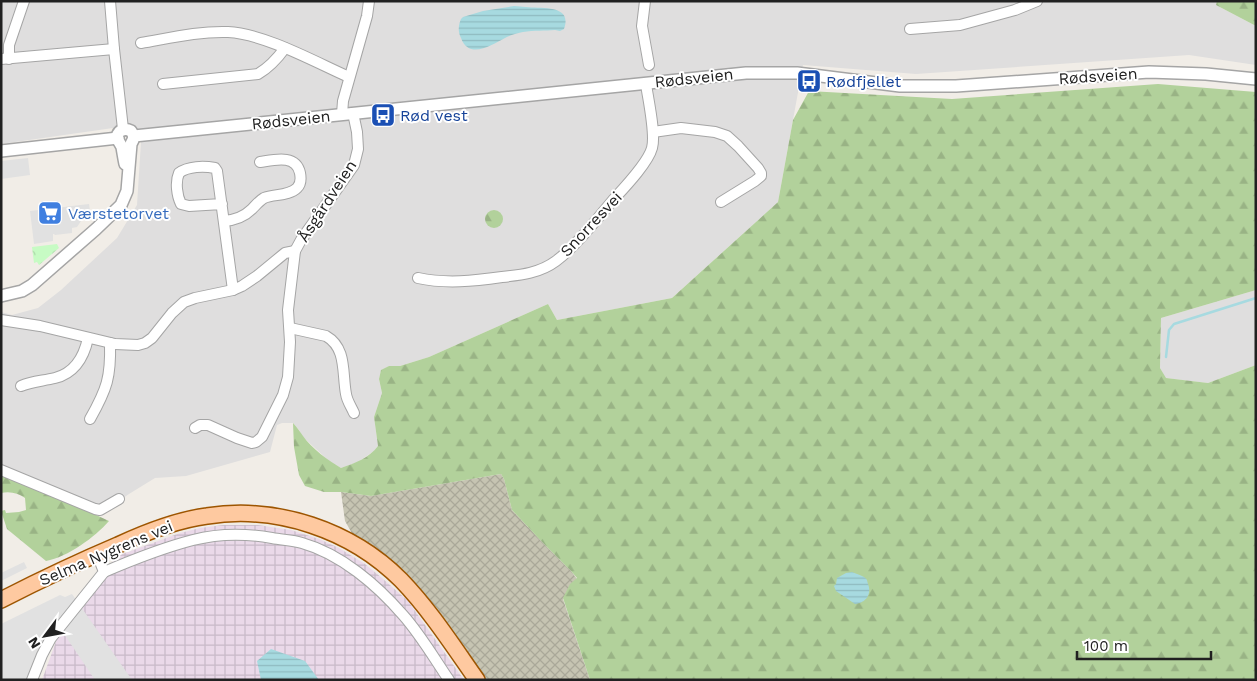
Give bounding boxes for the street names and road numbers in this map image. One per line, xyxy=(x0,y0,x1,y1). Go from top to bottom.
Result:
street label: Rødsveien xyxy=(654,64,734,92)
street label: Rødsveien xyxy=(1058,64,1138,88)
street label: Rødsveien xyxy=(251,106,331,134)
street label: Åsgårdveien xyxy=(294,157,360,245)
street label: Snorresvei xyxy=(556,188,626,260)
street label: Selma Nygrens vei xyxy=(36,516,176,590)

